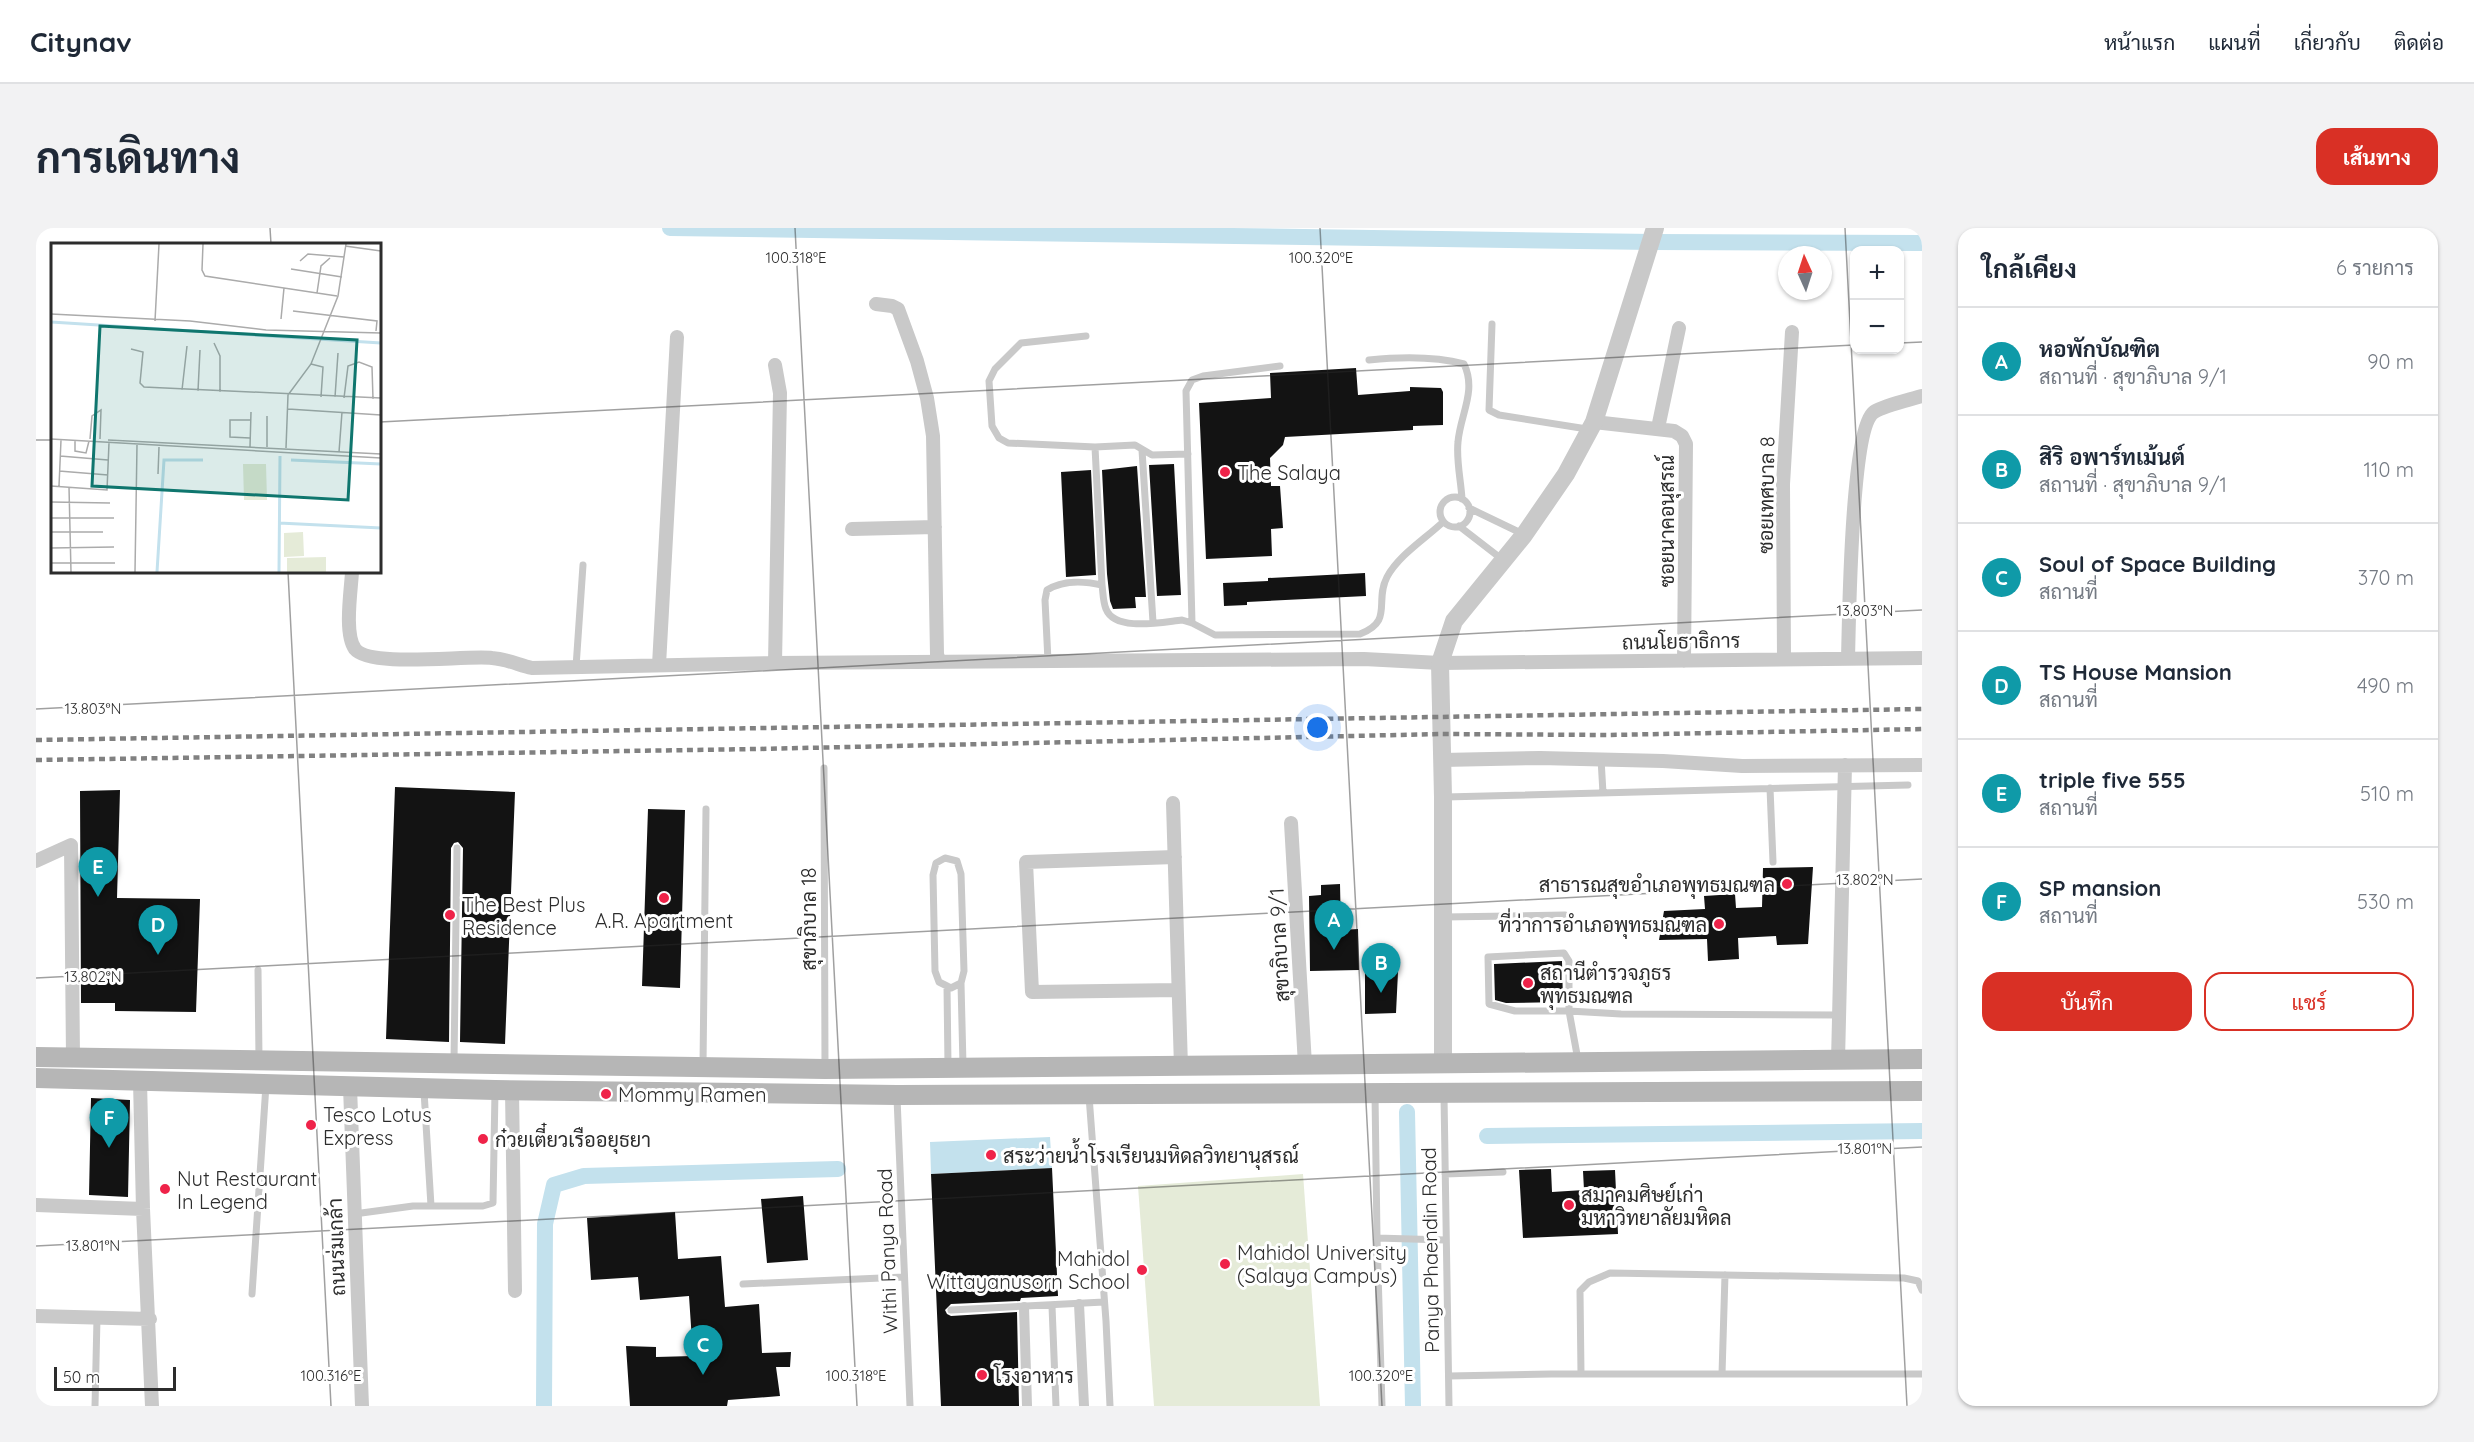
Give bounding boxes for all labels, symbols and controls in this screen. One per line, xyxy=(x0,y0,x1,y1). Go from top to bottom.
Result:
text: Citynav xyxy=(30,24,132,59)
text: หน้าแรก xyxy=(2104,29,2175,55)
text: แผนที่ xyxy=(2208,29,2261,55)
text: เกี่ยวกับ xyxy=(2294,29,2361,55)
text: ติดต่อ xyxy=(2394,29,2444,55)
button: เส้นทาง xyxy=(2316,128,2438,185)
text: การเดินทาง xyxy=(36,131,240,184)
inset map xyxy=(51,243,381,573)
north arrow xyxy=(1778,246,1832,300)
map controls xyxy=(1850,246,1904,354)
button: + xyxy=(1850,246,1904,300)
text: 100.318°E xyxy=(765,248,827,267)
text: 100.320°E xyxy=(1289,248,1353,267)
text: ใกล้เคียง xyxy=(1982,252,2077,285)
text: 6 รายการ xyxy=(2336,255,2414,280)
button: − xyxy=(1850,300,1904,354)
text: หอพักบัณฑิต xyxy=(2039,335,2160,363)
text: A xyxy=(1995,349,2008,374)
text: 90 m xyxy=(2367,349,2414,374)
text: สถานที่ · สุขาภิบาล 9/1 xyxy=(2039,364,2227,389)
street label: ซอยเทศบาล 8 xyxy=(1752,436,1780,554)
text: สิริ อพาร์ทเม้นต์ xyxy=(2039,443,2185,471)
street label: ซอยนาคอนุสรณ์ xyxy=(1653,455,1681,587)
text: B xyxy=(1995,457,2008,482)
text: 110 m xyxy=(2364,457,2414,482)
place label: The Salaya xyxy=(1237,460,1341,485)
marker: The Salaya xyxy=(1218,465,1232,479)
text: สถานที่ · สุขาภิบาล 9/1 xyxy=(2039,472,2227,497)
text: Soul of Space Building xyxy=(2039,550,2276,578)
text: C xyxy=(1995,565,2008,590)
text: 370 m xyxy=(2358,565,2414,590)
text: สถานที่ xyxy=(2039,579,2098,604)
text: 13.803°N xyxy=(1837,601,1893,620)
street label: ถนนโยธาธิการ xyxy=(1622,627,1740,655)
text: TS House Mansion xyxy=(2039,658,2232,686)
text: D xyxy=(1994,673,2009,698)
text: 490 m xyxy=(2357,673,2414,698)
text: สถานที่ xyxy=(2039,687,2098,712)
text: 13.803°N xyxy=(65,699,121,718)
your location xyxy=(1303,713,1332,742)
text: triple five 555 xyxy=(2039,766,2186,794)
text: E xyxy=(1996,781,2007,806)
text: 510 m xyxy=(2360,781,2414,806)
text: สถานที่ xyxy=(2039,795,2098,820)
pin: E xyxy=(78,848,118,897)
street label: สุขาภิบาล 18 xyxy=(796,867,823,971)
text: 13.802°N xyxy=(1836,870,1894,889)
place label: สาธารณสุขอำเภอพุทธมณฑล xyxy=(1539,872,1775,899)
text: SP mansion xyxy=(2039,874,2161,902)
marker: สาธารณสุขอำเภอพุทธมณฑล xyxy=(1780,877,1794,891)
street label: สุขาภิบาล 9/1 xyxy=(1264,887,1296,1003)
text: F xyxy=(1996,889,2007,914)
text: 530 m xyxy=(2357,889,2414,914)
marker: A.R. Apartment xyxy=(657,891,671,905)
place label: The Best Plus Residence xyxy=(462,892,585,940)
pin: A xyxy=(1314,900,1354,950)
text: สถานที่ xyxy=(2039,903,2098,928)
pin: D xyxy=(138,906,178,955)
marker: The Best Plus Residence xyxy=(443,908,457,922)
place label: A.R. Apartment xyxy=(595,908,734,933)
place label: ที่ว่าการอำเภอพุทธมณฑล xyxy=(1498,908,1707,939)
marker: ที่ว่าการอำเภอพุทธมณฑล xyxy=(1712,917,1726,931)
pin: B xyxy=(1362,944,1400,993)
place label: สถานีตำรวจภูธร พุทธมณฑล xyxy=(1540,960,1671,1010)
text: 13.802°N xyxy=(64,967,122,986)
button: บันทึก xyxy=(1982,972,2192,1031)
button: แชร์ xyxy=(2204,972,2414,1031)
marker: สถานีตำรวจภูธร พุทธมณฑล xyxy=(1521,976,1535,990)
place label: Mommy Ramen xyxy=(618,1082,767,1107)
marker: Mommy Ramen xyxy=(599,1087,613,1101)
pin: F xyxy=(90,1098,128,1148)
place label: Tesco Lotus Express xyxy=(323,1102,432,1150)
marker: Tesco Lotus Express xyxy=(304,1118,318,1132)
place label: ก๋วยเตี๋ยวเรืออยุธยา xyxy=(495,1122,651,1154)
marker: ก๋วยเตี๋ยวเรืออยุธยา xyxy=(476,1132,490,1146)
place label: สระว่ายน้ำโรงเรียนมหิดลวิทยานุสรณ์ xyxy=(1003,1138,1299,1170)
text: 13.801°N xyxy=(1838,1139,1892,1158)
street label: Panya Phaendin Road xyxy=(1416,1147,1444,1353)
marker: สระว่ายน้ำโรงเรียนมหิดลวิทยานุสรณ์ xyxy=(984,1148,998,1162)
place label: Nut Restaurant In Legend xyxy=(177,1166,317,1214)
street label: Withi Panya Road xyxy=(872,1168,902,1334)
place label: สมาคมศิษย์เก่า มหาวิทยาลัยมหิดล xyxy=(1581,1181,1732,1230)
marker: Nut Restaurant In Legend xyxy=(158,1182,172,1196)
street label: ถนนร่มเกล้า xyxy=(322,1198,350,1296)
marker: สมาคมศิษย์เก่า มหาวิทยาลัยมหิดล xyxy=(1562,1198,1576,1212)
text: 13.801°N xyxy=(66,1236,120,1255)
place label: Mahidol University (Salaya Campus) xyxy=(1237,1240,1407,1288)
place label: Mahidol Wittayanusorn School xyxy=(926,1246,1130,1294)
marker: Mahidol University (Salaya Campus) xyxy=(1218,1257,1232,1271)
marker: Mahidol Wittayanusorn School xyxy=(1135,1263,1149,1277)
pin: C xyxy=(684,1326,722,1375)
place label: โรงอาหาร xyxy=(993,1363,1074,1388)
scale bar xyxy=(54,1364,176,1392)
text: 100.316°E xyxy=(300,1366,362,1385)
text: 100.318°E xyxy=(825,1366,887,1385)
text: 100.320°E xyxy=(1349,1366,1413,1385)
text: 50 m xyxy=(63,1367,100,1387)
marker: โรงอาหาร xyxy=(975,1368,989,1382)

